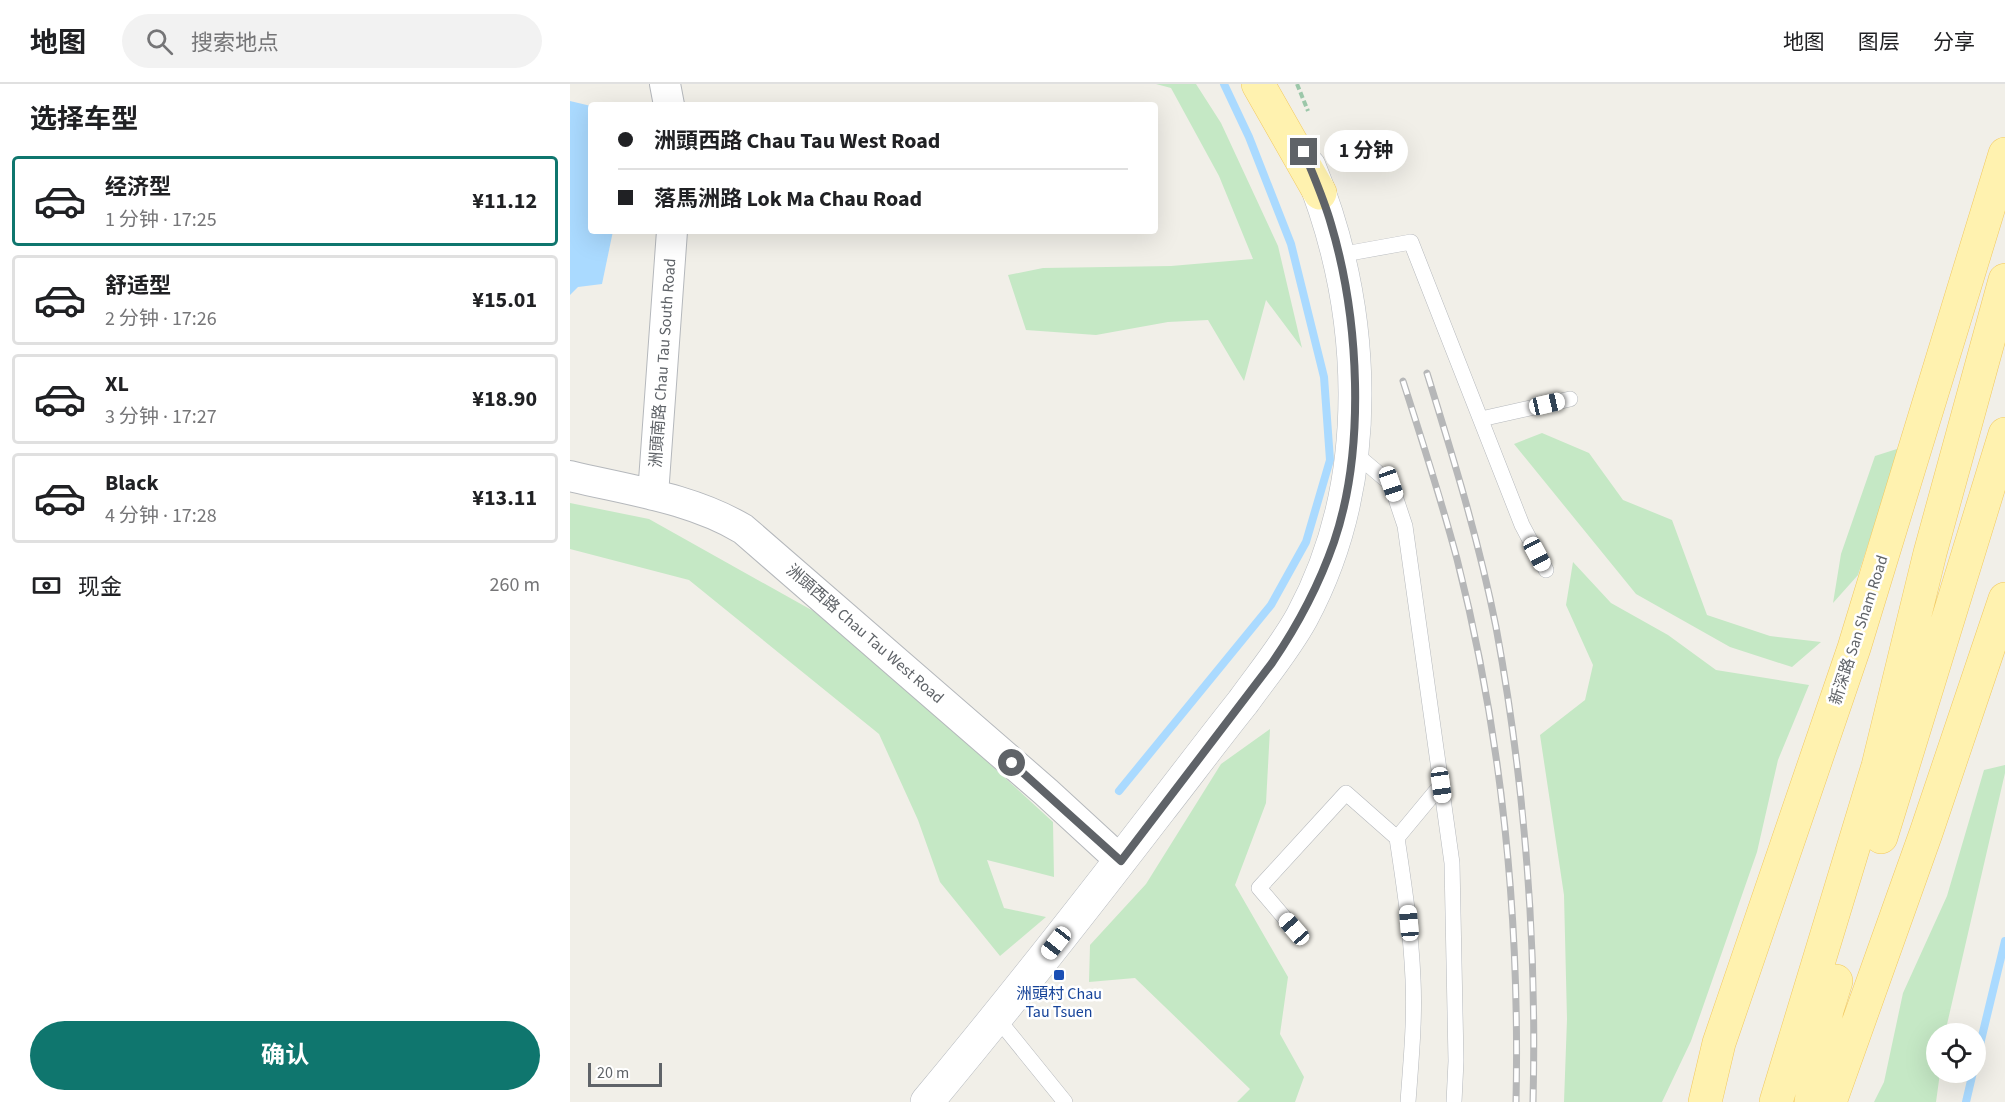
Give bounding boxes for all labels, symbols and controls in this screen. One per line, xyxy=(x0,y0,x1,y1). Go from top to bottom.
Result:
search box xyxy=(122,14,542,68)
text: 地图 xyxy=(30,23,86,63)
icon: search xyxy=(143,25,176,58)
text: 搜索地点 xyxy=(191,27,279,59)
text: 地图 xyxy=(1783,27,1825,57)
text: 图层 xyxy=(1858,27,1900,57)
text: 分享 xyxy=(1933,27,1975,57)
text: 选择车型 xyxy=(30,100,138,139)
text: 洲頭西路 Chau Tau West Road xyxy=(654,125,940,157)
callout: 1 分钟 xyxy=(1325,131,1409,173)
text: 1 分钟 xyxy=(1339,137,1393,165)
route end xyxy=(1290,138,1317,165)
text: 经济型 xyxy=(105,171,171,203)
icon: car xyxy=(33,174,87,228)
text: 落馬洲路 Lok Ma Chau Road xyxy=(654,183,922,215)
text: ¥11.12 xyxy=(472,185,537,217)
text: 1 分钟 · 17:25 xyxy=(105,206,217,234)
street label: 洲頭南路 Chau Tau South Road xyxy=(645,258,681,468)
text: 舒适型 xyxy=(105,270,171,302)
icon: car xyxy=(33,273,87,327)
text: ¥15.01 xyxy=(472,284,537,316)
text: 2 分钟 · 17:26 xyxy=(105,305,217,333)
text: XL xyxy=(105,368,129,400)
icon: car xyxy=(33,372,87,426)
text: ¥18.90 xyxy=(472,383,537,415)
car xyxy=(1527,391,1567,417)
text: 3 分钟 · 17:27 xyxy=(105,403,217,431)
car xyxy=(1377,464,1405,504)
text: Black xyxy=(105,467,159,499)
icon: car xyxy=(33,471,87,525)
text: ¥13.11 xyxy=(472,482,537,514)
text: 4 分钟 · 17:28 xyxy=(105,502,217,530)
car xyxy=(1521,534,1553,574)
street label: 新深路 San Sham Road xyxy=(1824,552,1894,708)
street label: 洲頭西路 Chau Tau West Road xyxy=(781,559,949,709)
icon: cash xyxy=(30,569,63,602)
text: 现金 xyxy=(78,571,122,603)
text: 260 m xyxy=(490,571,540,599)
route start xyxy=(998,749,1025,776)
car xyxy=(1430,766,1452,804)
car xyxy=(1398,904,1420,942)
car xyxy=(1275,910,1313,948)
car xyxy=(1038,923,1074,963)
marker: 洲頭村 Chau Tau Tsuen xyxy=(1052,968,1066,982)
place label: 洲頭村 Chau Tau Tsuen xyxy=(1016,983,1102,1023)
button: 确认 xyxy=(30,1021,540,1090)
map controls xyxy=(1926,1023,1986,1083)
button: locate xyxy=(1926,1023,1986,1083)
scale bar xyxy=(588,1060,662,1088)
text: 20 m xyxy=(597,1062,629,1084)

